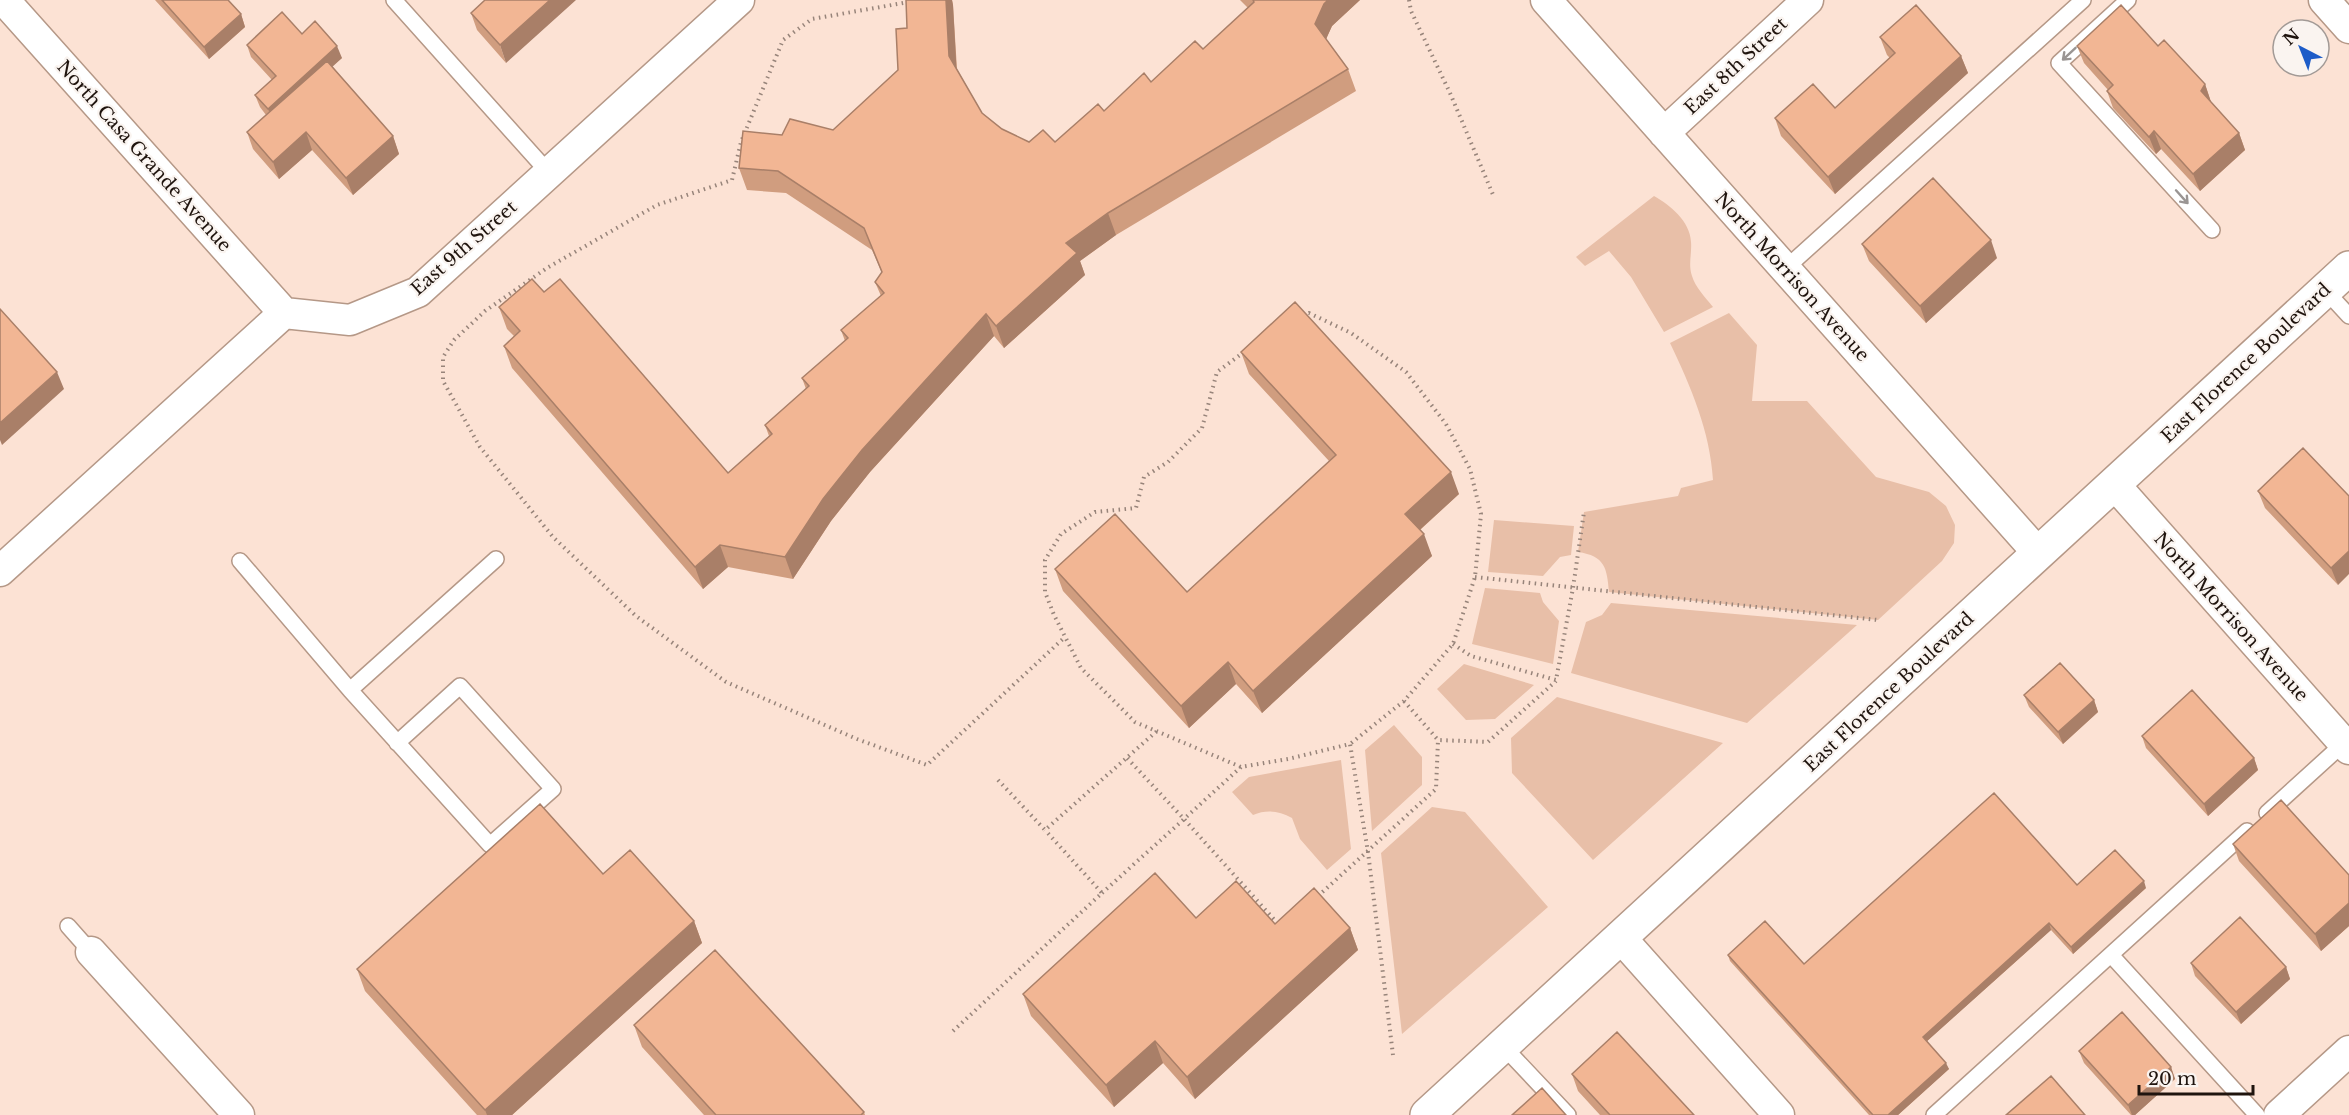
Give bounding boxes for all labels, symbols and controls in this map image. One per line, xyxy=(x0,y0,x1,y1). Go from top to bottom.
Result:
street label: East 8th Street xyxy=(1680,13,1792,119)
north arrow xyxy=(2271,18,2331,78)
text: N xyxy=(2279,24,2303,49)
one-way arrow xyxy=(2062,47,2077,61)
street label: North Casa Grande Avenue xyxy=(52,56,236,256)
street label: North Morrison Avenue xyxy=(1710,188,1874,366)
one-way arrow xyxy=(2175,189,2189,204)
street label: East 9th Street xyxy=(406,196,522,300)
street label: East Florence Boulevard xyxy=(2157,279,2335,447)
street label: North Morrison Avenue xyxy=(2149,528,2313,706)
street label: East Florence Boulevard xyxy=(1800,608,1978,776)
scale bar xyxy=(2139,1058,2253,1096)
text: 20 m xyxy=(2148,1068,2196,1090)

